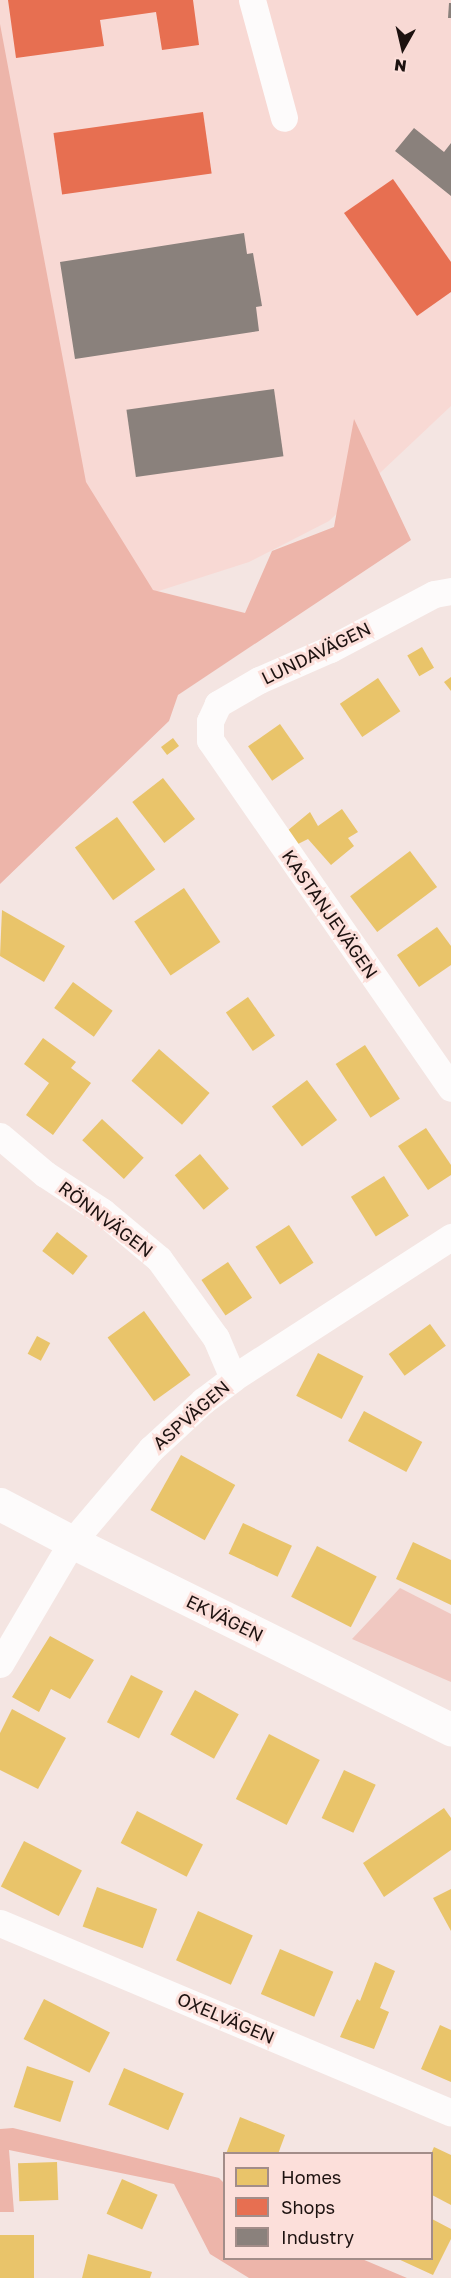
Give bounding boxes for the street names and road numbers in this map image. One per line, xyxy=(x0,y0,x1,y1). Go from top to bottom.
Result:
street label: LUNDAVÄGEN xyxy=(258,617,374,689)
street label: KASTANJEVÄGEN xyxy=(278,846,382,982)
street label: RÖNNVÄGEN xyxy=(55,1177,157,1261)
street label: ASPVÄGEN xyxy=(148,1376,234,1454)
street label: EKVÄGEN xyxy=(183,1590,267,1646)
street label: OXELVÄGEN xyxy=(174,1988,278,2048)

